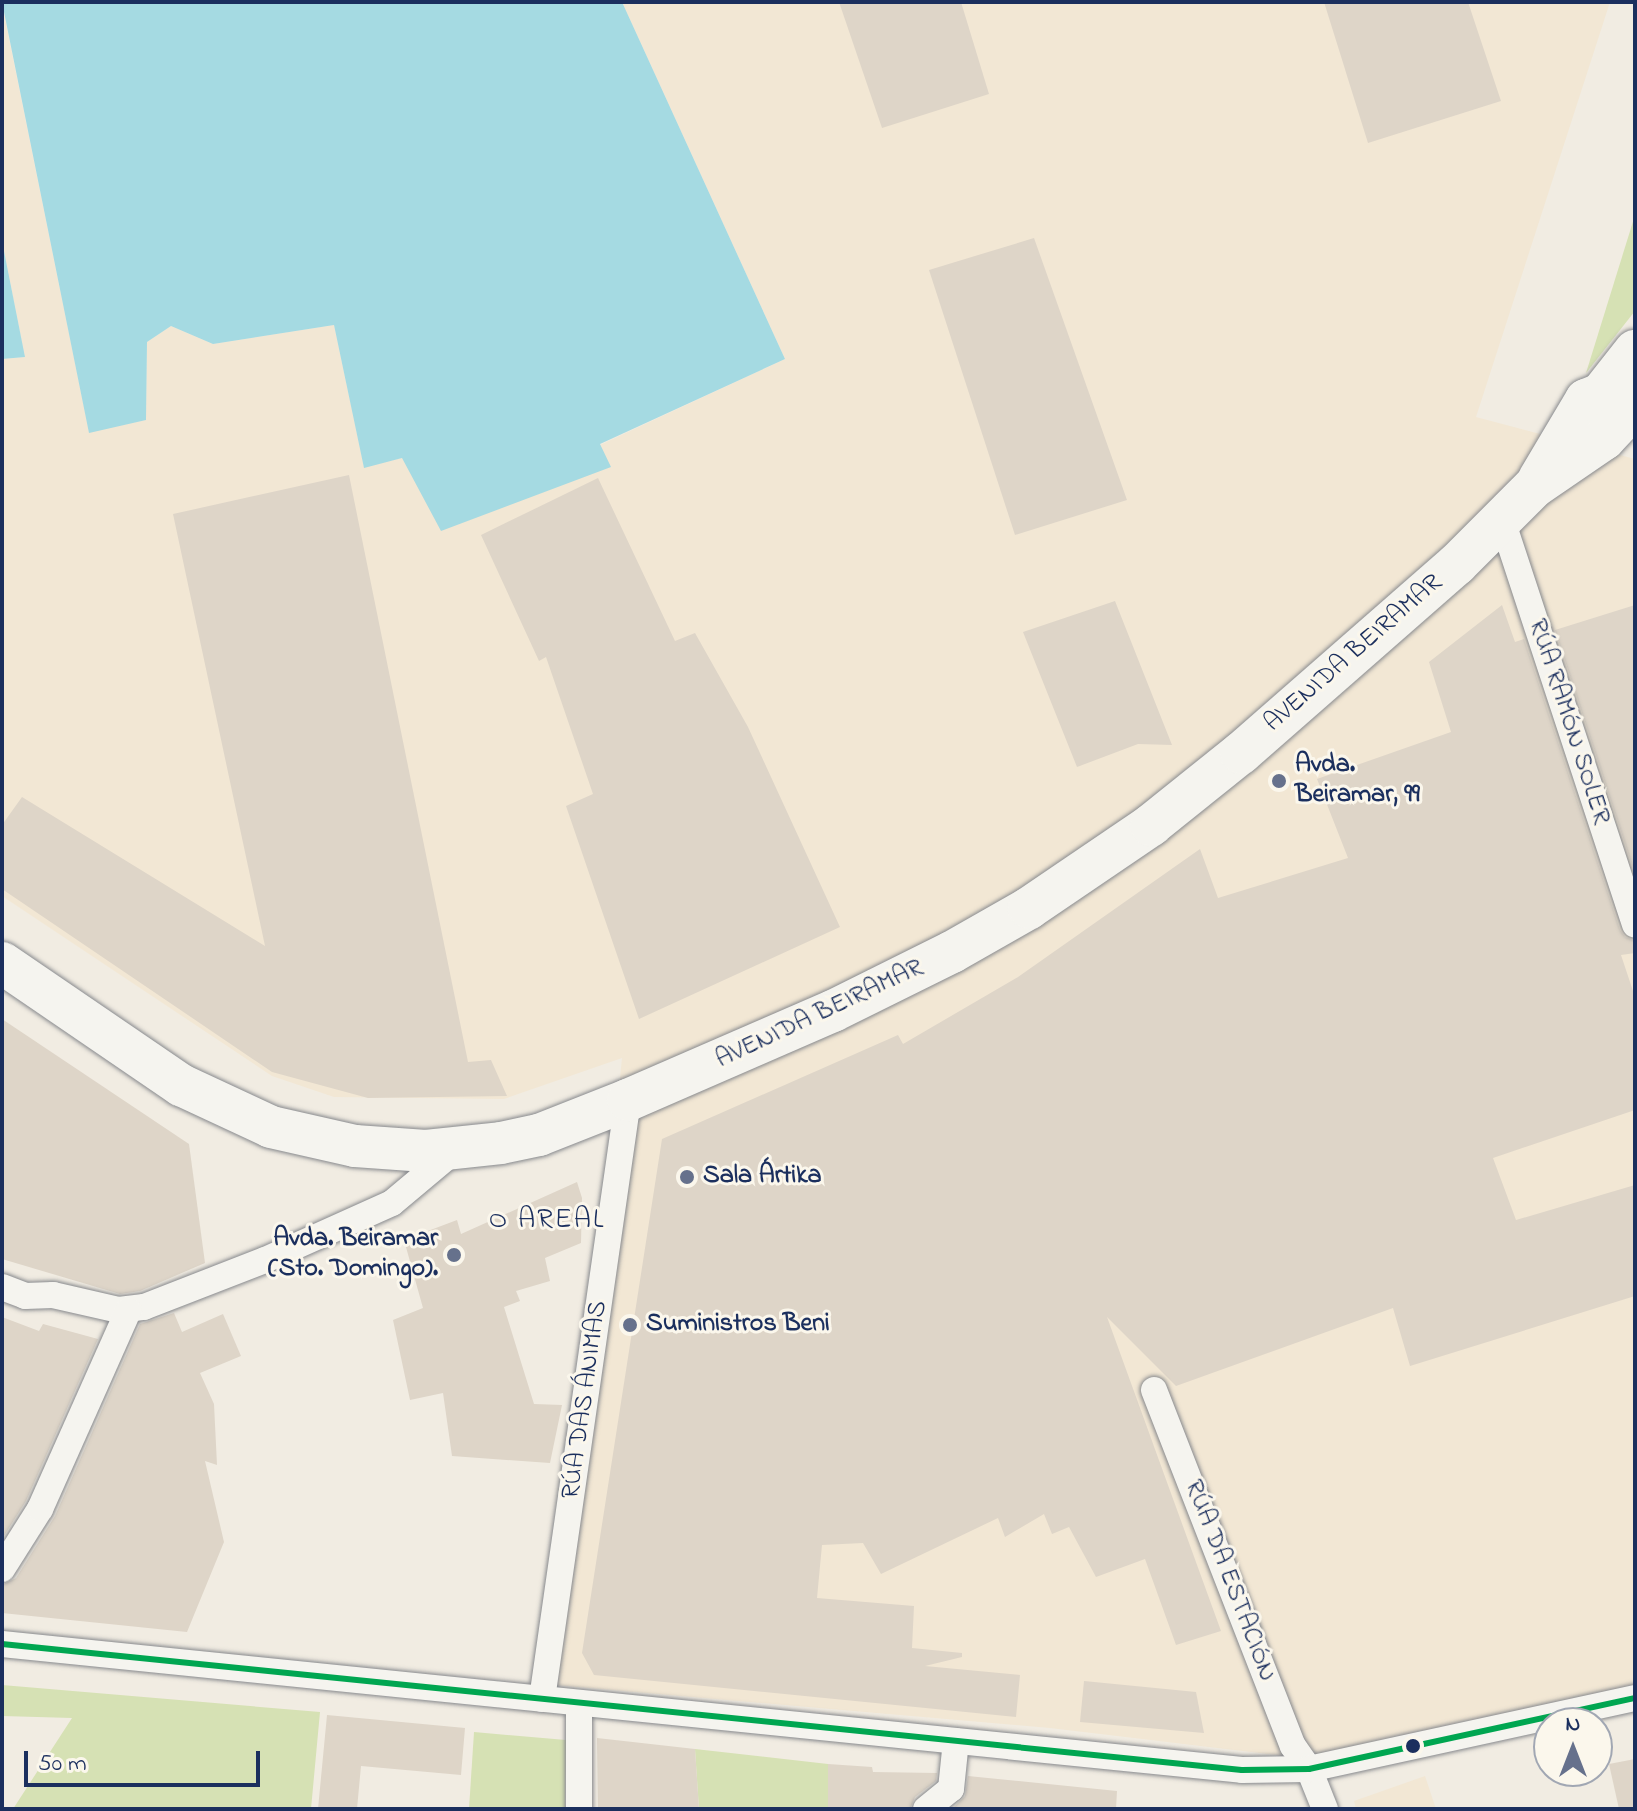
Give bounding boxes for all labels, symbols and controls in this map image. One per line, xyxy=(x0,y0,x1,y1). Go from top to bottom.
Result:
street label: AVENIDA BEIRAMAR xyxy=(1259,568,1449,740)
street label: RÚA RAMÓN SOLER xyxy=(1520,615,1616,829)
place label: Avda. Beiramar, 99 xyxy=(1295,750,1420,812)
marker: Avda. Beiramar, 99 xyxy=(1270,772,1288,790)
street label: AVENIDA BEIRAMAR xyxy=(711,953,929,1077)
place label: Sala Ártika xyxy=(703,1161,822,1193)
marker: Sala Ártika xyxy=(678,1168,696,1186)
district label: O AREAL xyxy=(489,1204,605,1238)
place label: Avda. Beiramar (Sto. Domingo). xyxy=(268,1224,438,1286)
marker: Avda. Beiramar (Sto. Domingo). xyxy=(445,1246,463,1264)
street label: RÚA DAS ÁNIMAS xyxy=(557,1299,615,1501)
place label: Suministros Beni xyxy=(646,1309,830,1341)
marker: Suministros Beni xyxy=(621,1316,639,1334)
street label: RÚA DA ESTACIÓN xyxy=(1176,1476,1282,1686)
north arrow xyxy=(1533,1707,1613,1787)
text: N xyxy=(1566,1709,1580,1741)
scale bar xyxy=(28,1735,264,1785)
unlabelled marker xyxy=(1405,1738,1421,1754)
text: 50 m xyxy=(38,1747,87,1782)

